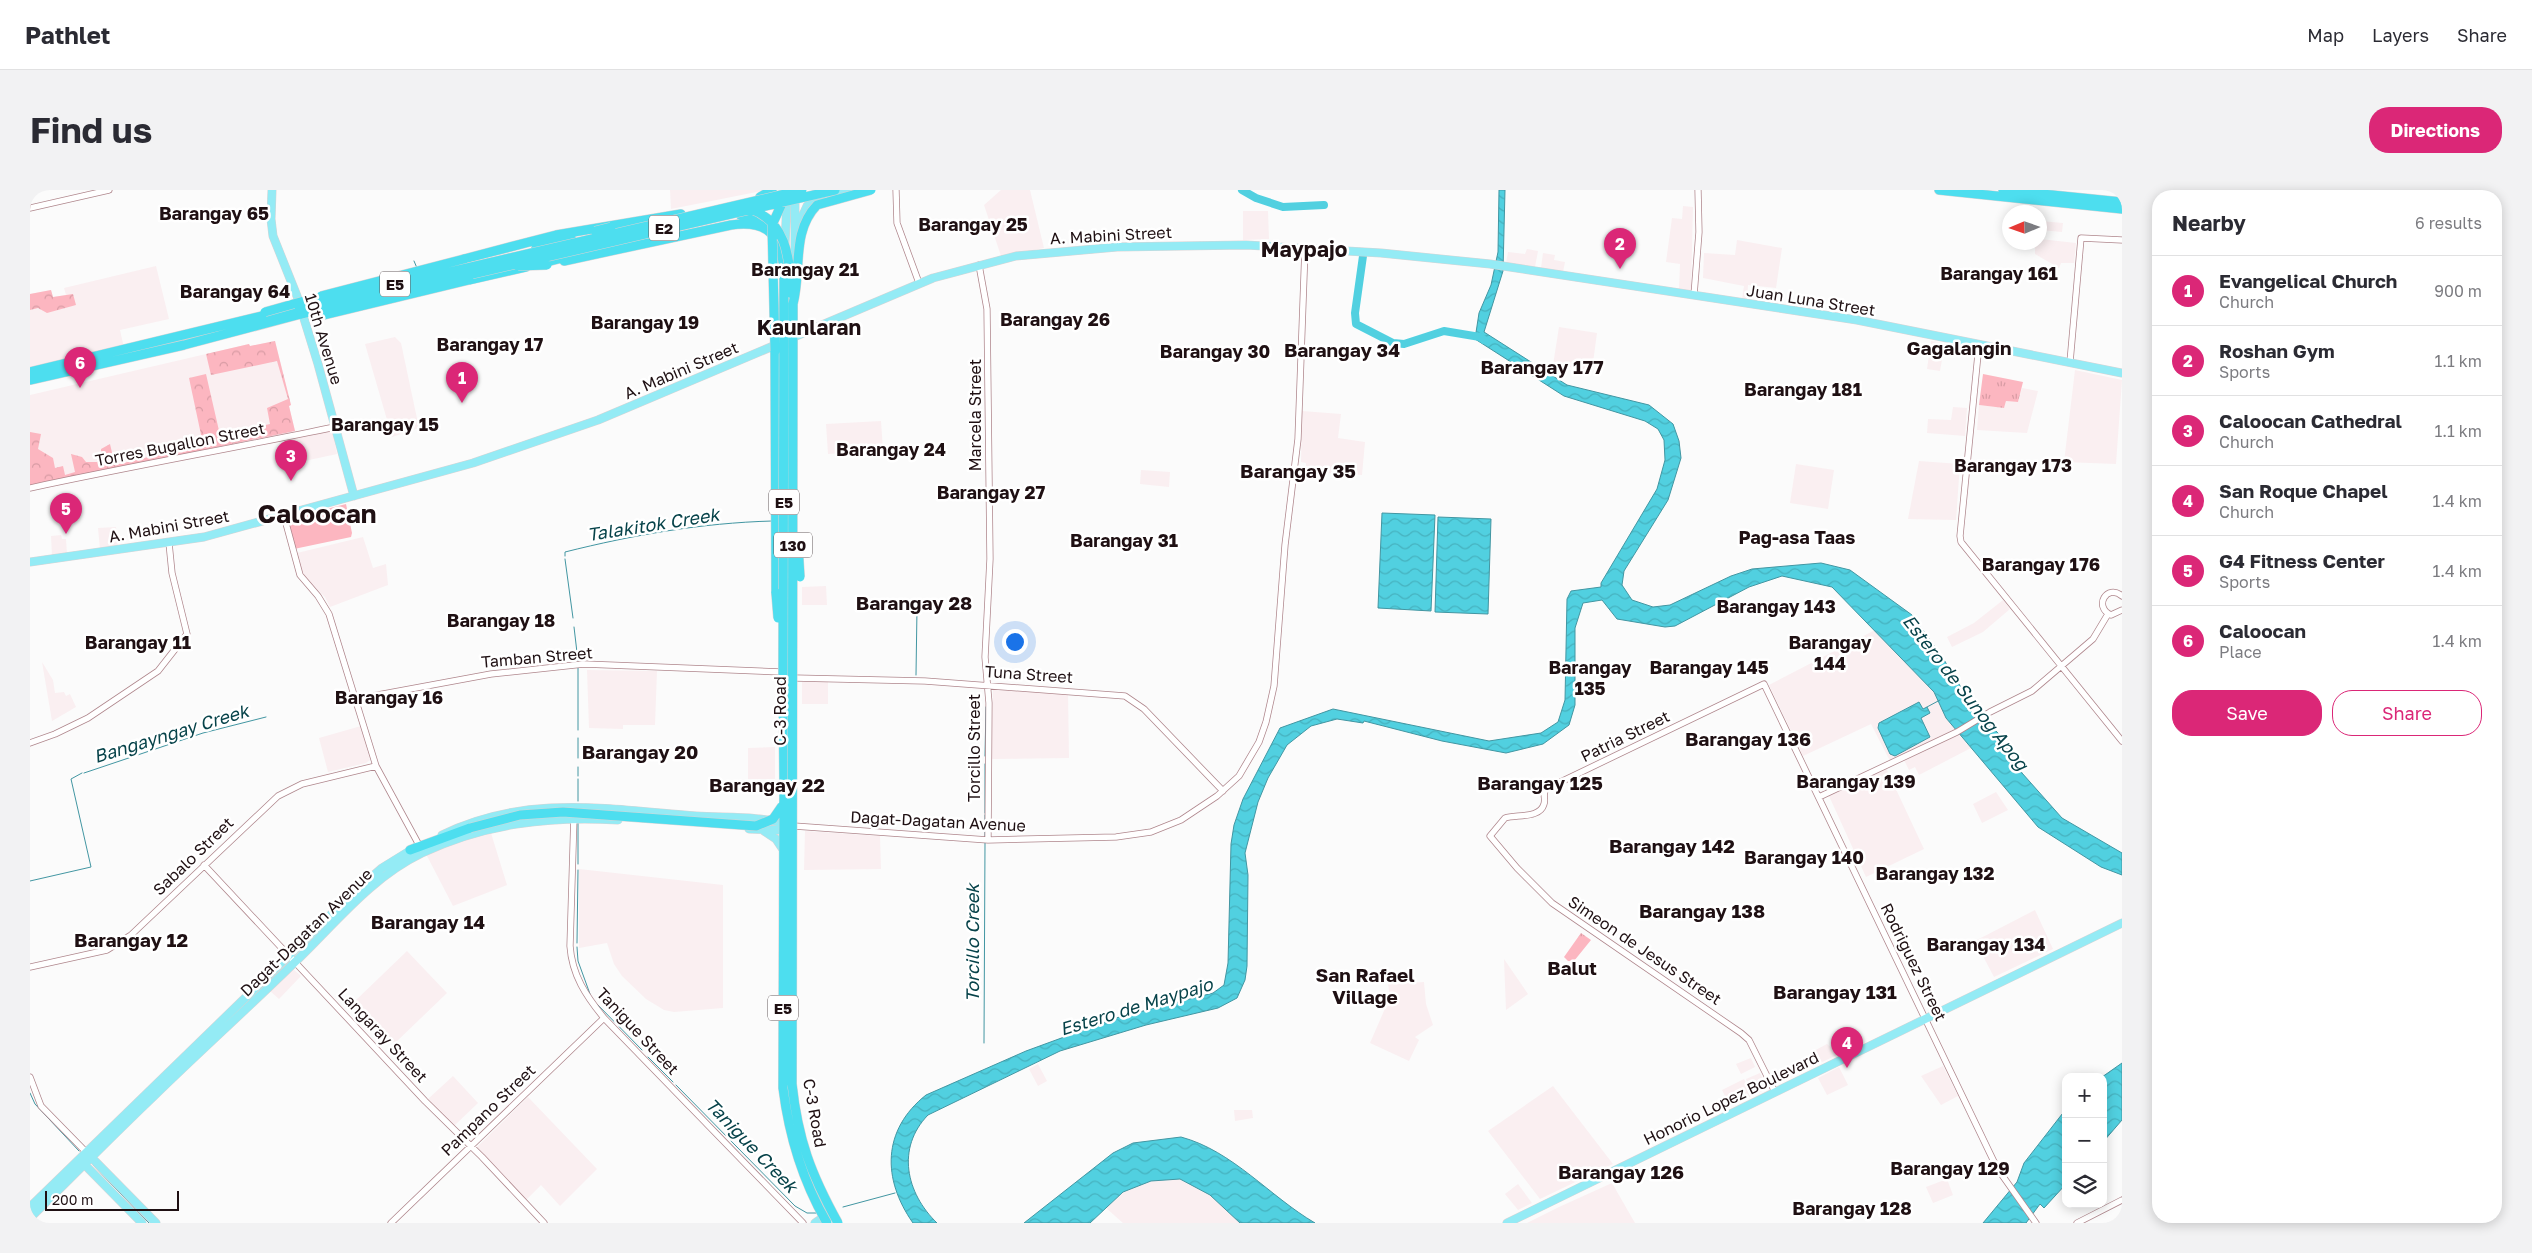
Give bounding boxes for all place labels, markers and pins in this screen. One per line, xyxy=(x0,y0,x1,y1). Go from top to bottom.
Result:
pin: 2 xyxy=(1604,228,1636,269)
pin: 6 xyxy=(64,347,96,388)
pin: 1 xyxy=(446,362,478,403)
pin: 3 xyxy=(275,440,307,481)
pin: 5 xyxy=(50,493,82,534)
pin: 4 xyxy=(1831,1027,1863,1068)

